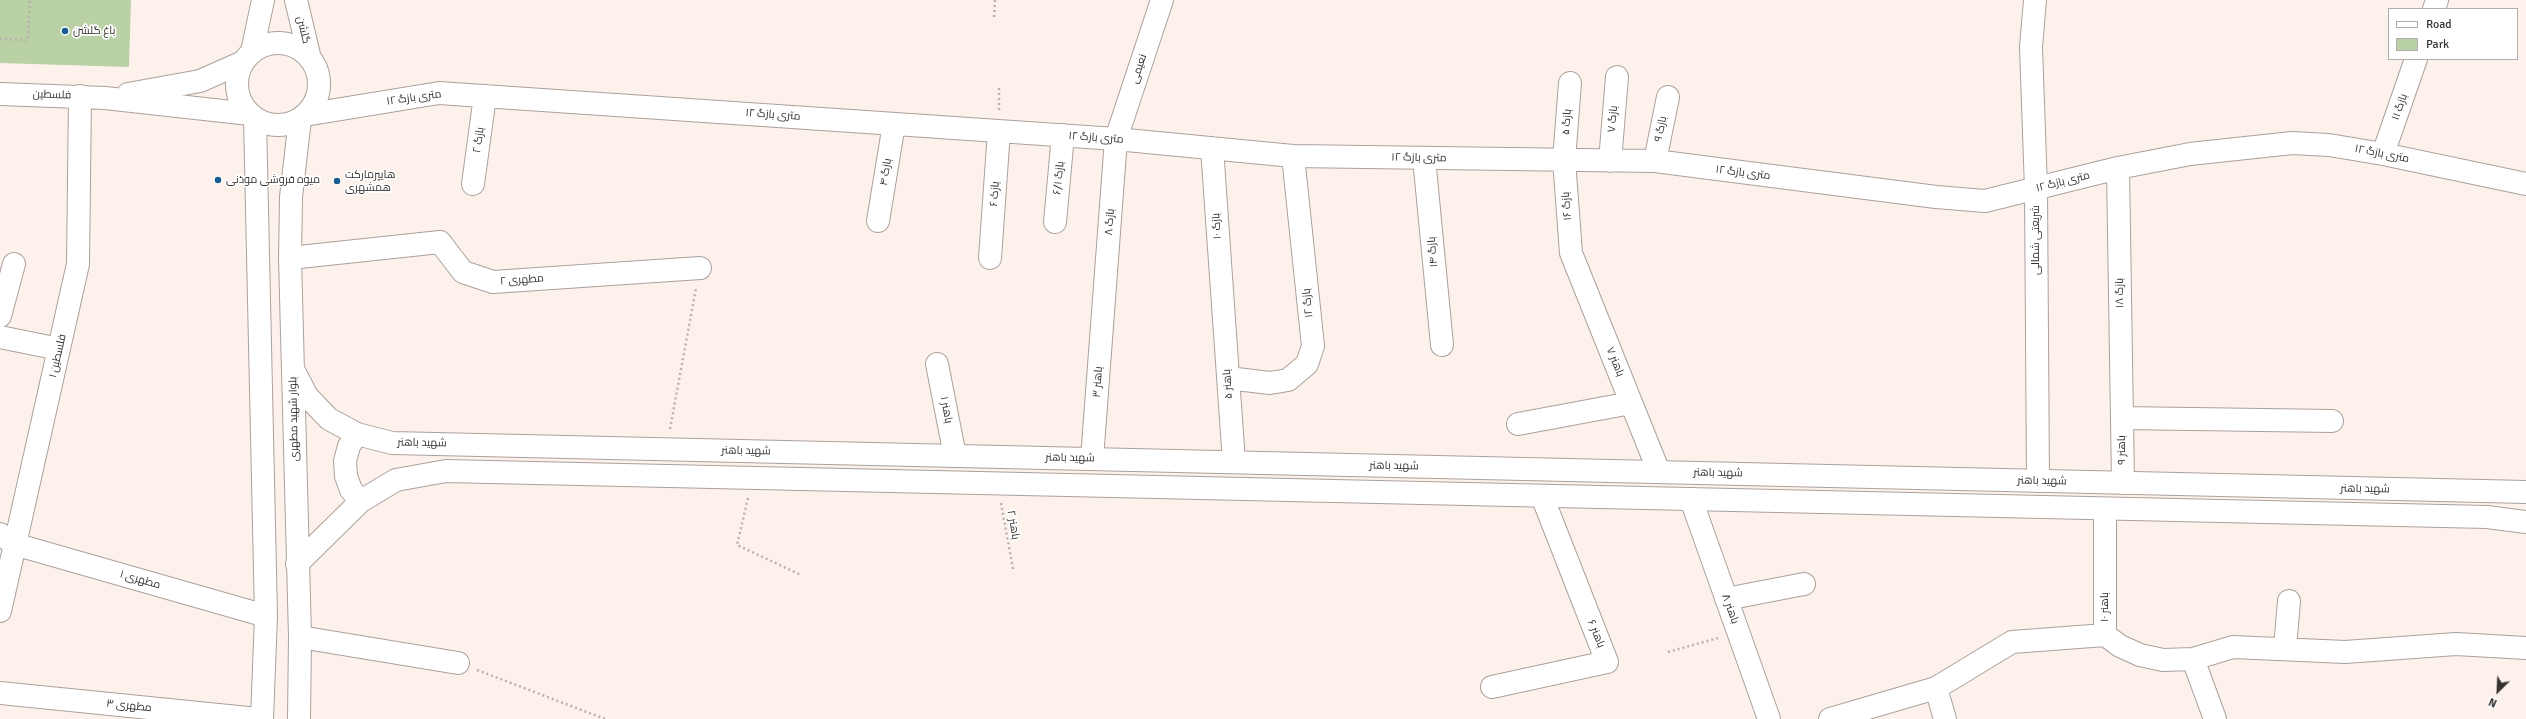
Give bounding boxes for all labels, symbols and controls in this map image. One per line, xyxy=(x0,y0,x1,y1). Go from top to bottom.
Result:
legend xyxy=(2388,8,2518,60)
street label: گلشن xyxy=(293,15,313,45)
text: Road xyxy=(2426,17,2452,32)
place label: باغ گلشن xyxy=(73,24,115,38)
marker: باغ گلشن xyxy=(60,26,70,36)
text: Park xyxy=(2426,37,2449,52)
street label: نعیمی xyxy=(1128,53,1150,85)
street label: فلسطین xyxy=(32,88,72,102)
street label: ۱۲ متری بازگ xyxy=(386,88,442,108)
street label: بازگ ۱۱ xyxy=(2389,92,2411,122)
street label: بازگ ۷ xyxy=(1605,105,1621,133)
street label: ۱۲ متری بازگ xyxy=(745,106,801,124)
street label: بازگ ۵ xyxy=(1560,109,1574,135)
street label: بازگ ۹ xyxy=(1652,115,1670,143)
street label: بازگ ۲ xyxy=(471,126,487,154)
street label: ۱۲ متری بازگ xyxy=(1068,129,1124,147)
street label: ۱۲ متری بازگ xyxy=(2354,142,2410,166)
street label: ۱۲ متری بازگ xyxy=(1391,151,1447,165)
street label: بازگ ۴ xyxy=(877,157,895,187)
street label: بازگ ۶/۱ xyxy=(1051,161,1067,195)
street label: ۱۲ متری بازگ xyxy=(1715,163,1771,183)
place label: هايپرماركت همشهری xyxy=(345,168,396,194)
street label: ۱۲ متری بازگ xyxy=(2035,169,2091,195)
place label: میوه فروشی موذنی xyxy=(226,173,320,187)
marker: میوه فروشی موذنی xyxy=(213,175,223,185)
marker: هايپرماركت همشهری xyxy=(332,176,342,186)
street label: بازک ۶ xyxy=(988,181,1002,207)
street label: بازگ ۱۶ xyxy=(1559,191,1575,221)
street label: شریعتی شمالی xyxy=(2029,205,2043,275)
street label: بازگ ۸ xyxy=(1102,208,1118,236)
street label: بازگ ۱۰ xyxy=(1209,212,1225,240)
street label: بازگ ۱۴ xyxy=(1425,236,1441,268)
street label: مطهری ۲ xyxy=(500,272,544,288)
street label: بازگ ۱۸ xyxy=(2113,278,2127,308)
street label: بازگ ۱۲ xyxy=(1300,288,1316,318)
street label: فلسطین ۱ xyxy=(47,333,69,379)
street label: باهنر ۷ xyxy=(1603,345,1627,379)
street label: باهنر ۳ xyxy=(1090,366,1106,398)
street label: باهنر ۵ xyxy=(1220,369,1236,399)
street label: بلوار شهید مطهری xyxy=(287,377,301,461)
street label: باهنر ۱ xyxy=(937,395,955,425)
street label: باهنر ۹ xyxy=(2115,435,2129,465)
street label: شهید باهنر xyxy=(397,436,447,450)
street label: شهید باهنر xyxy=(721,444,771,458)
street label: شهید باهنر xyxy=(1045,451,1095,465)
street label: شهید باهنر xyxy=(1369,459,1419,473)
street label: شهید باهنر xyxy=(1693,466,1743,480)
street label: شهید باهنر xyxy=(2017,474,2067,488)
street label: شهید باهنر xyxy=(2340,482,2390,496)
street label: باهنر ۲ xyxy=(1004,509,1022,541)
street label: مطهری ۱ xyxy=(118,568,162,592)
street label: باهنر ۸ xyxy=(1719,592,1741,626)
street label: باهنر ۱۰ xyxy=(2098,592,2112,622)
street label: باهنر ۶ xyxy=(1584,618,1608,650)
north arrow xyxy=(2478,671,2518,711)
text: N xyxy=(2487,695,2499,710)
street label: مطهری ۳ xyxy=(106,697,152,715)

